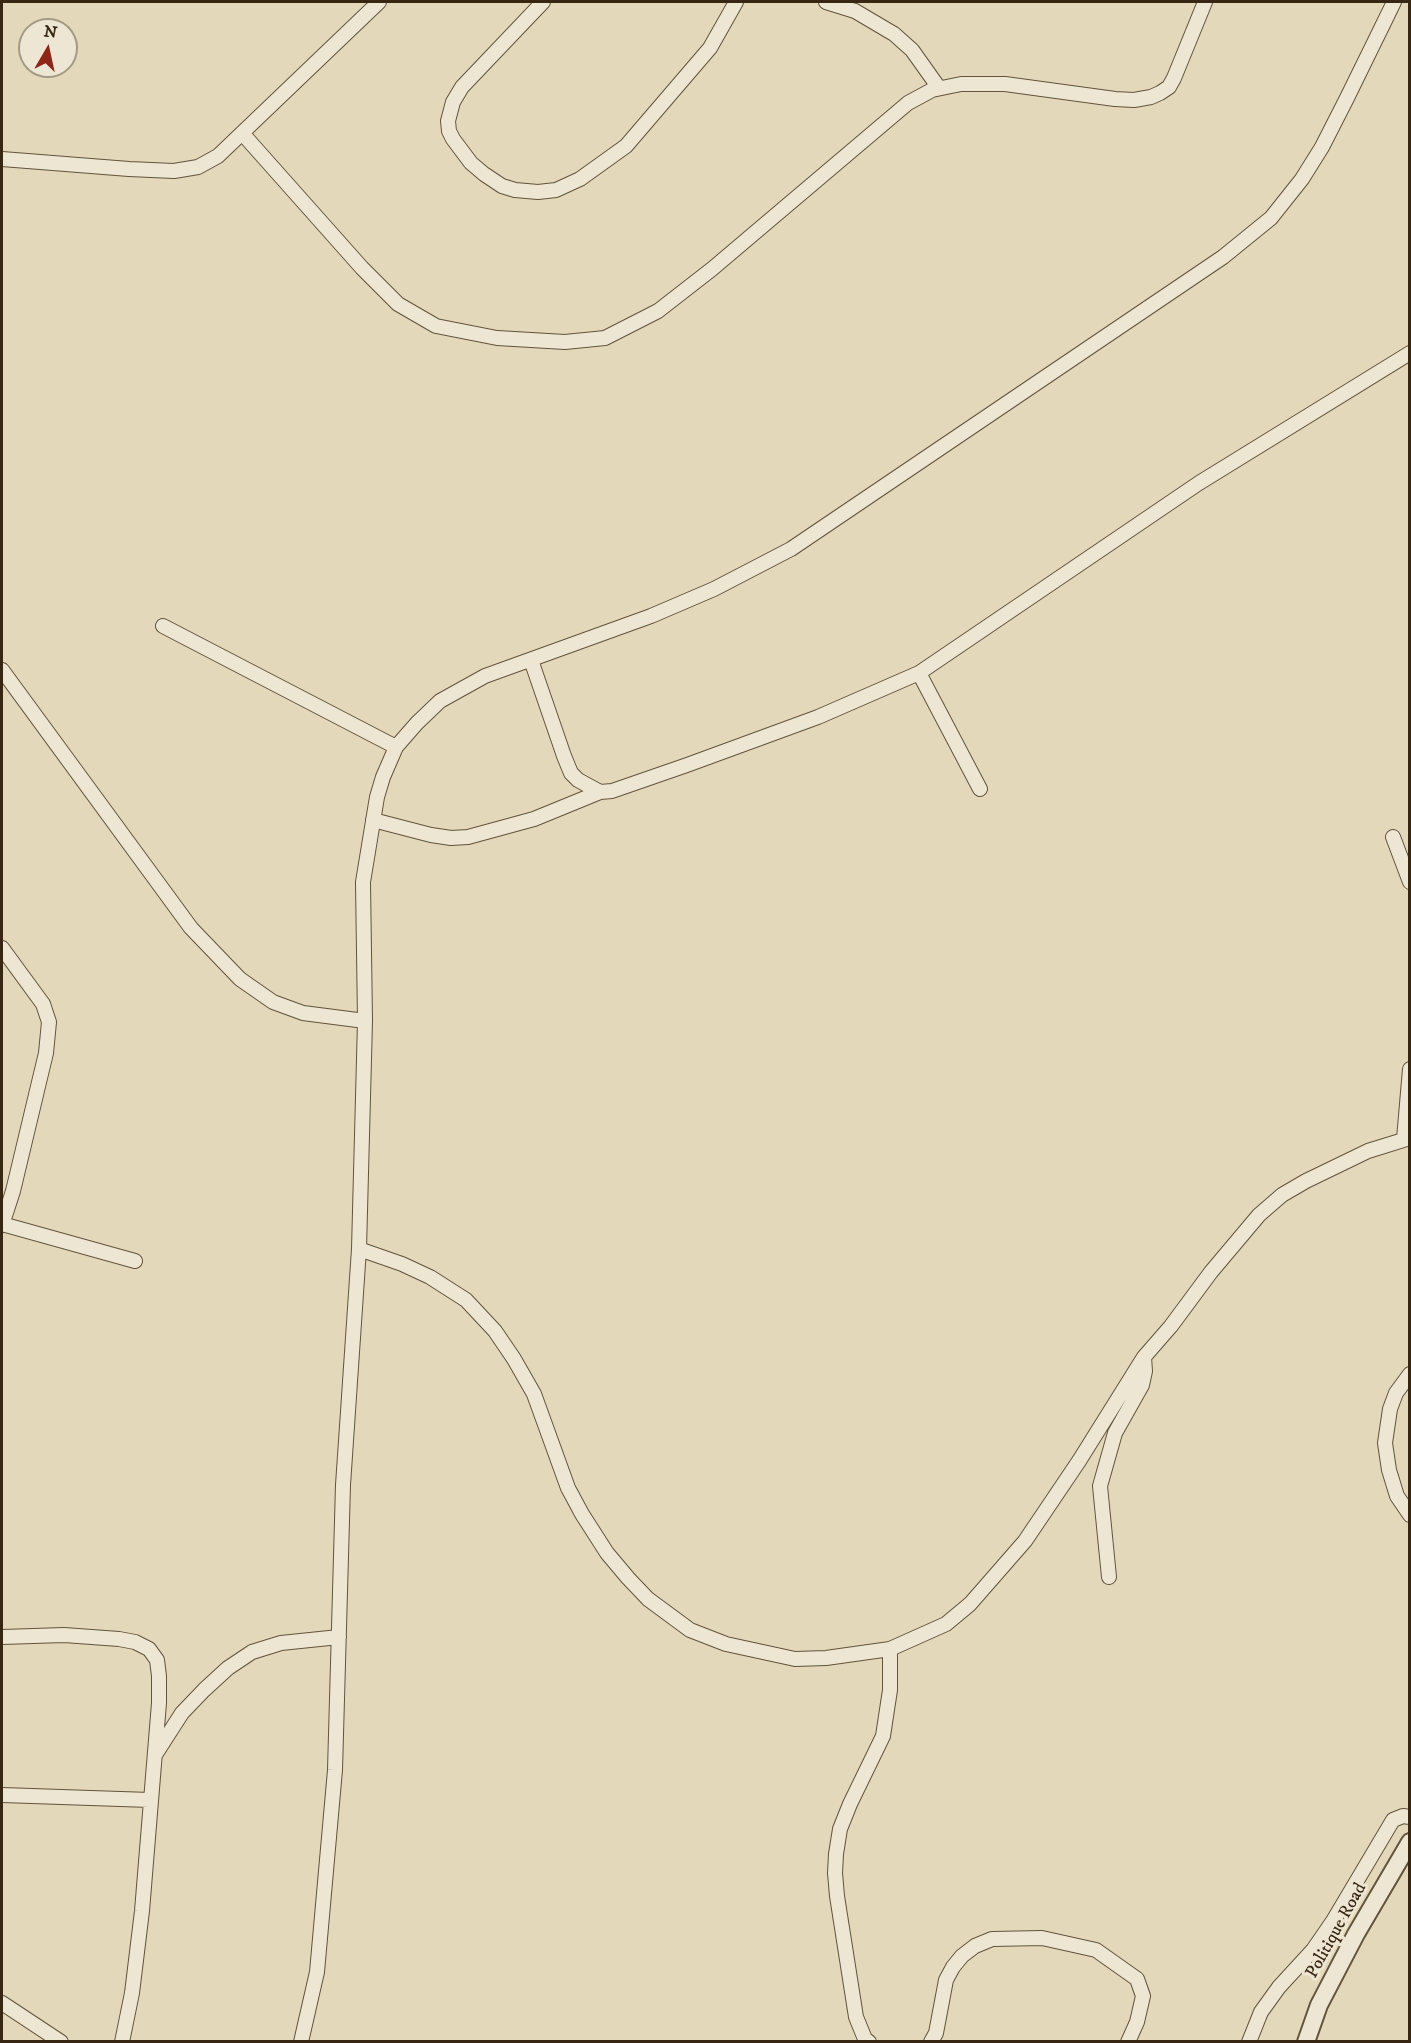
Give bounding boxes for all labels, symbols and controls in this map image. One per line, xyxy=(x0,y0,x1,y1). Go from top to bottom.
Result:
north arrow xyxy=(18,18,78,78)
text: N xyxy=(42,21,59,43)
street label: Politique Road xyxy=(1302,1880,1372,1982)

